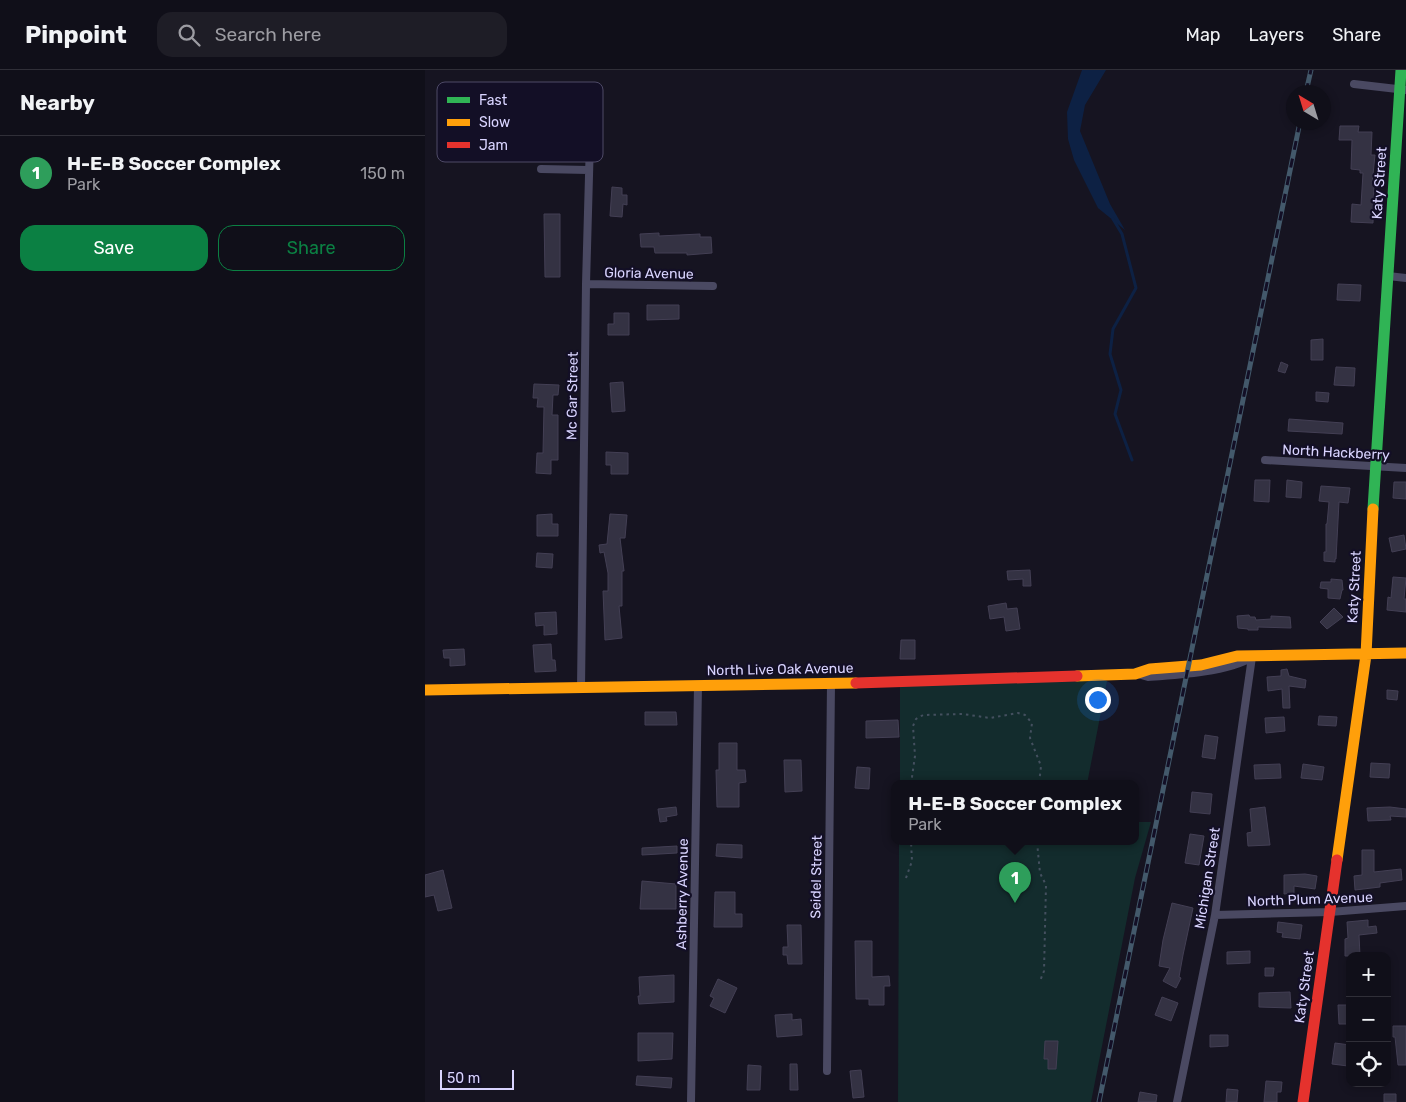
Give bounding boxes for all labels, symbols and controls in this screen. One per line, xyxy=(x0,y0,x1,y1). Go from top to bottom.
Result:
search box xyxy=(157,12,507,57)
text: Pinpoint xyxy=(25,21,127,49)
icon: search xyxy=(175,21,203,49)
text: Search here xyxy=(215,23,321,46)
text: Map xyxy=(1186,24,1221,46)
text: Layers xyxy=(1249,24,1304,46)
text: Share xyxy=(1332,24,1381,46)
legend xyxy=(437,82,603,162)
north arrow xyxy=(1286,85,1331,130)
text: Nearby xyxy=(20,90,95,115)
text: Fast xyxy=(479,92,508,109)
text: Slow xyxy=(479,114,510,131)
text: Jam xyxy=(479,137,508,154)
street label: Katy Street xyxy=(1368,146,1391,220)
text: H-E-B Soccer Complex xyxy=(67,152,281,175)
text: 1 xyxy=(32,164,40,183)
text: 150 m xyxy=(360,164,405,183)
text: Park xyxy=(67,175,100,194)
button: Save xyxy=(20,225,208,271)
button: Share xyxy=(218,225,405,271)
street label: Gloria Avenue xyxy=(604,264,694,283)
street label: Mc Gar Street xyxy=(563,351,582,440)
street label: North Hackberry xyxy=(1282,441,1390,464)
street label: Katy Street xyxy=(1344,550,1365,624)
street label: North Live Oak Avenue xyxy=(706,660,854,679)
your location xyxy=(1085,687,1111,713)
popup xyxy=(891,780,1139,845)
text: H-E-B Soccer Complex xyxy=(908,792,1122,815)
text: Park xyxy=(908,815,941,834)
street label: Michigan Street xyxy=(1191,826,1224,930)
street label: Seidel Street xyxy=(807,835,826,919)
street label: Ashberry Avenue xyxy=(673,838,692,950)
pin: 1 xyxy=(999,862,1031,903)
street label: North Plum Avenue xyxy=(1247,889,1373,910)
street label: Katy Street xyxy=(1291,949,1318,1024)
map controls xyxy=(1346,952,1391,1087)
button: + xyxy=(1346,952,1391,997)
button: − xyxy=(1346,997,1391,1042)
button: locate xyxy=(1346,1042,1391,1087)
scale bar xyxy=(440,1067,514,1090)
text: 50 m xyxy=(447,1070,480,1087)

